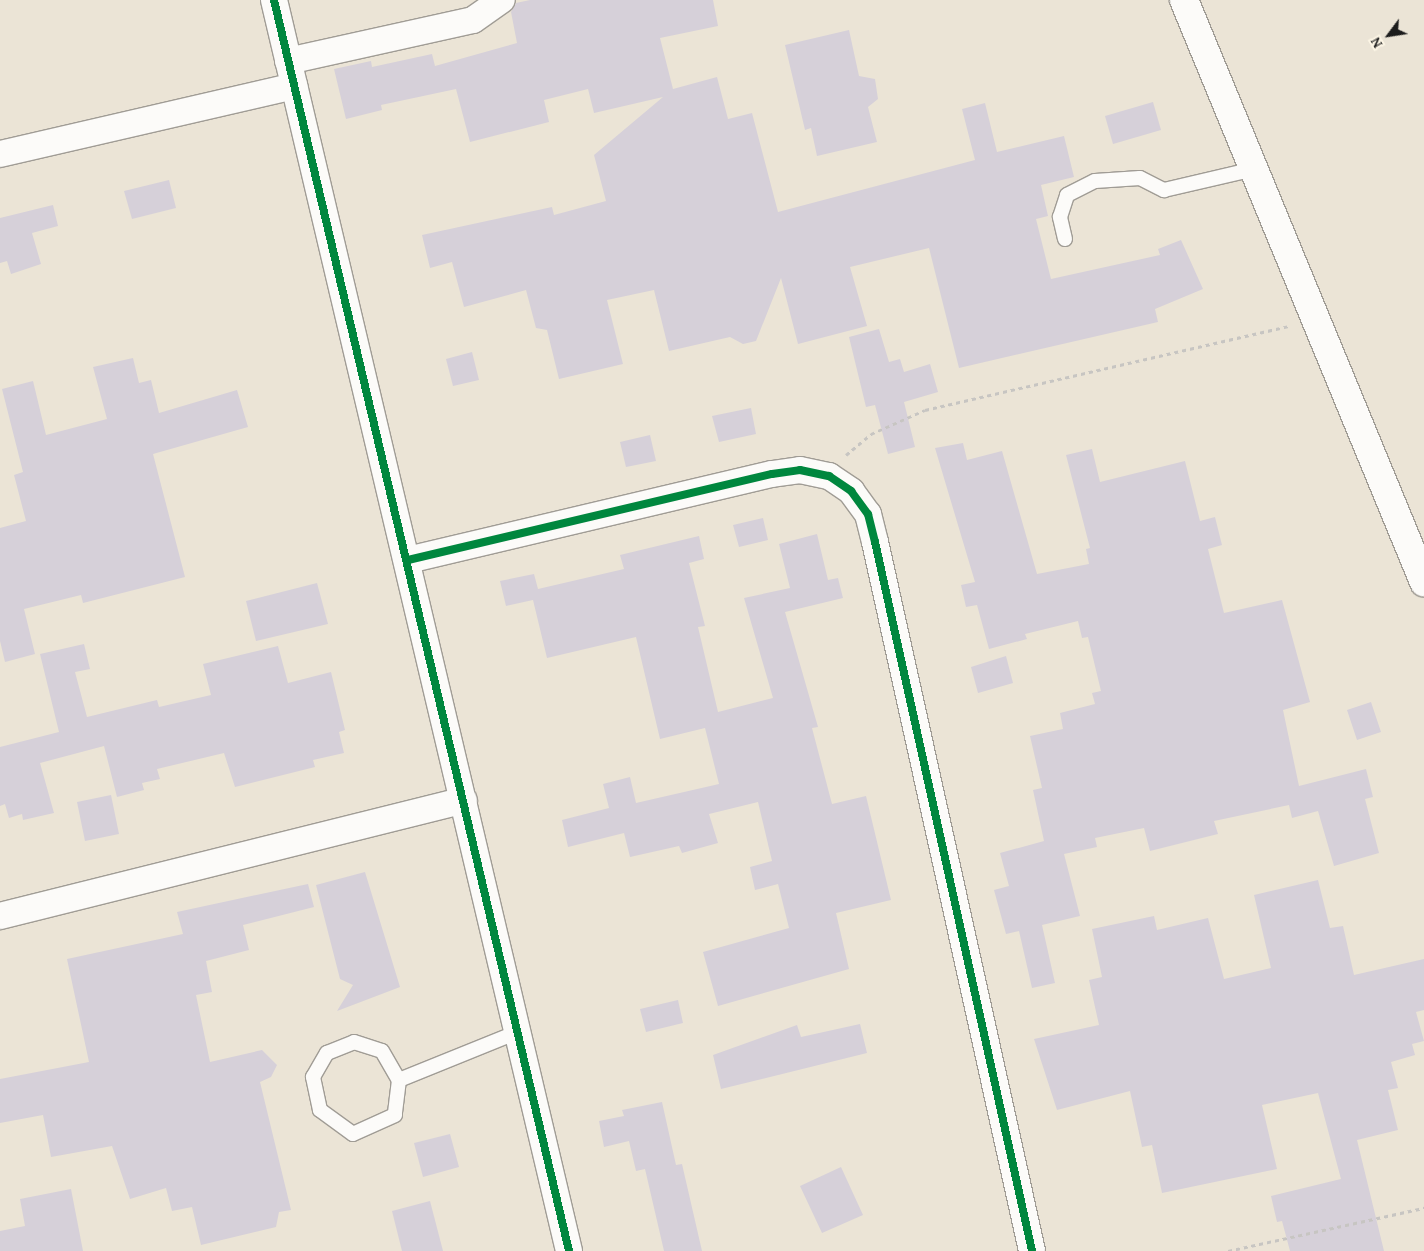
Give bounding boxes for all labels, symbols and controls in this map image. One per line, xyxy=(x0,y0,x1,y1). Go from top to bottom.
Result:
north arrow xyxy=(1364,10,1414,60)
text: N xyxy=(1365,34,1387,52)

